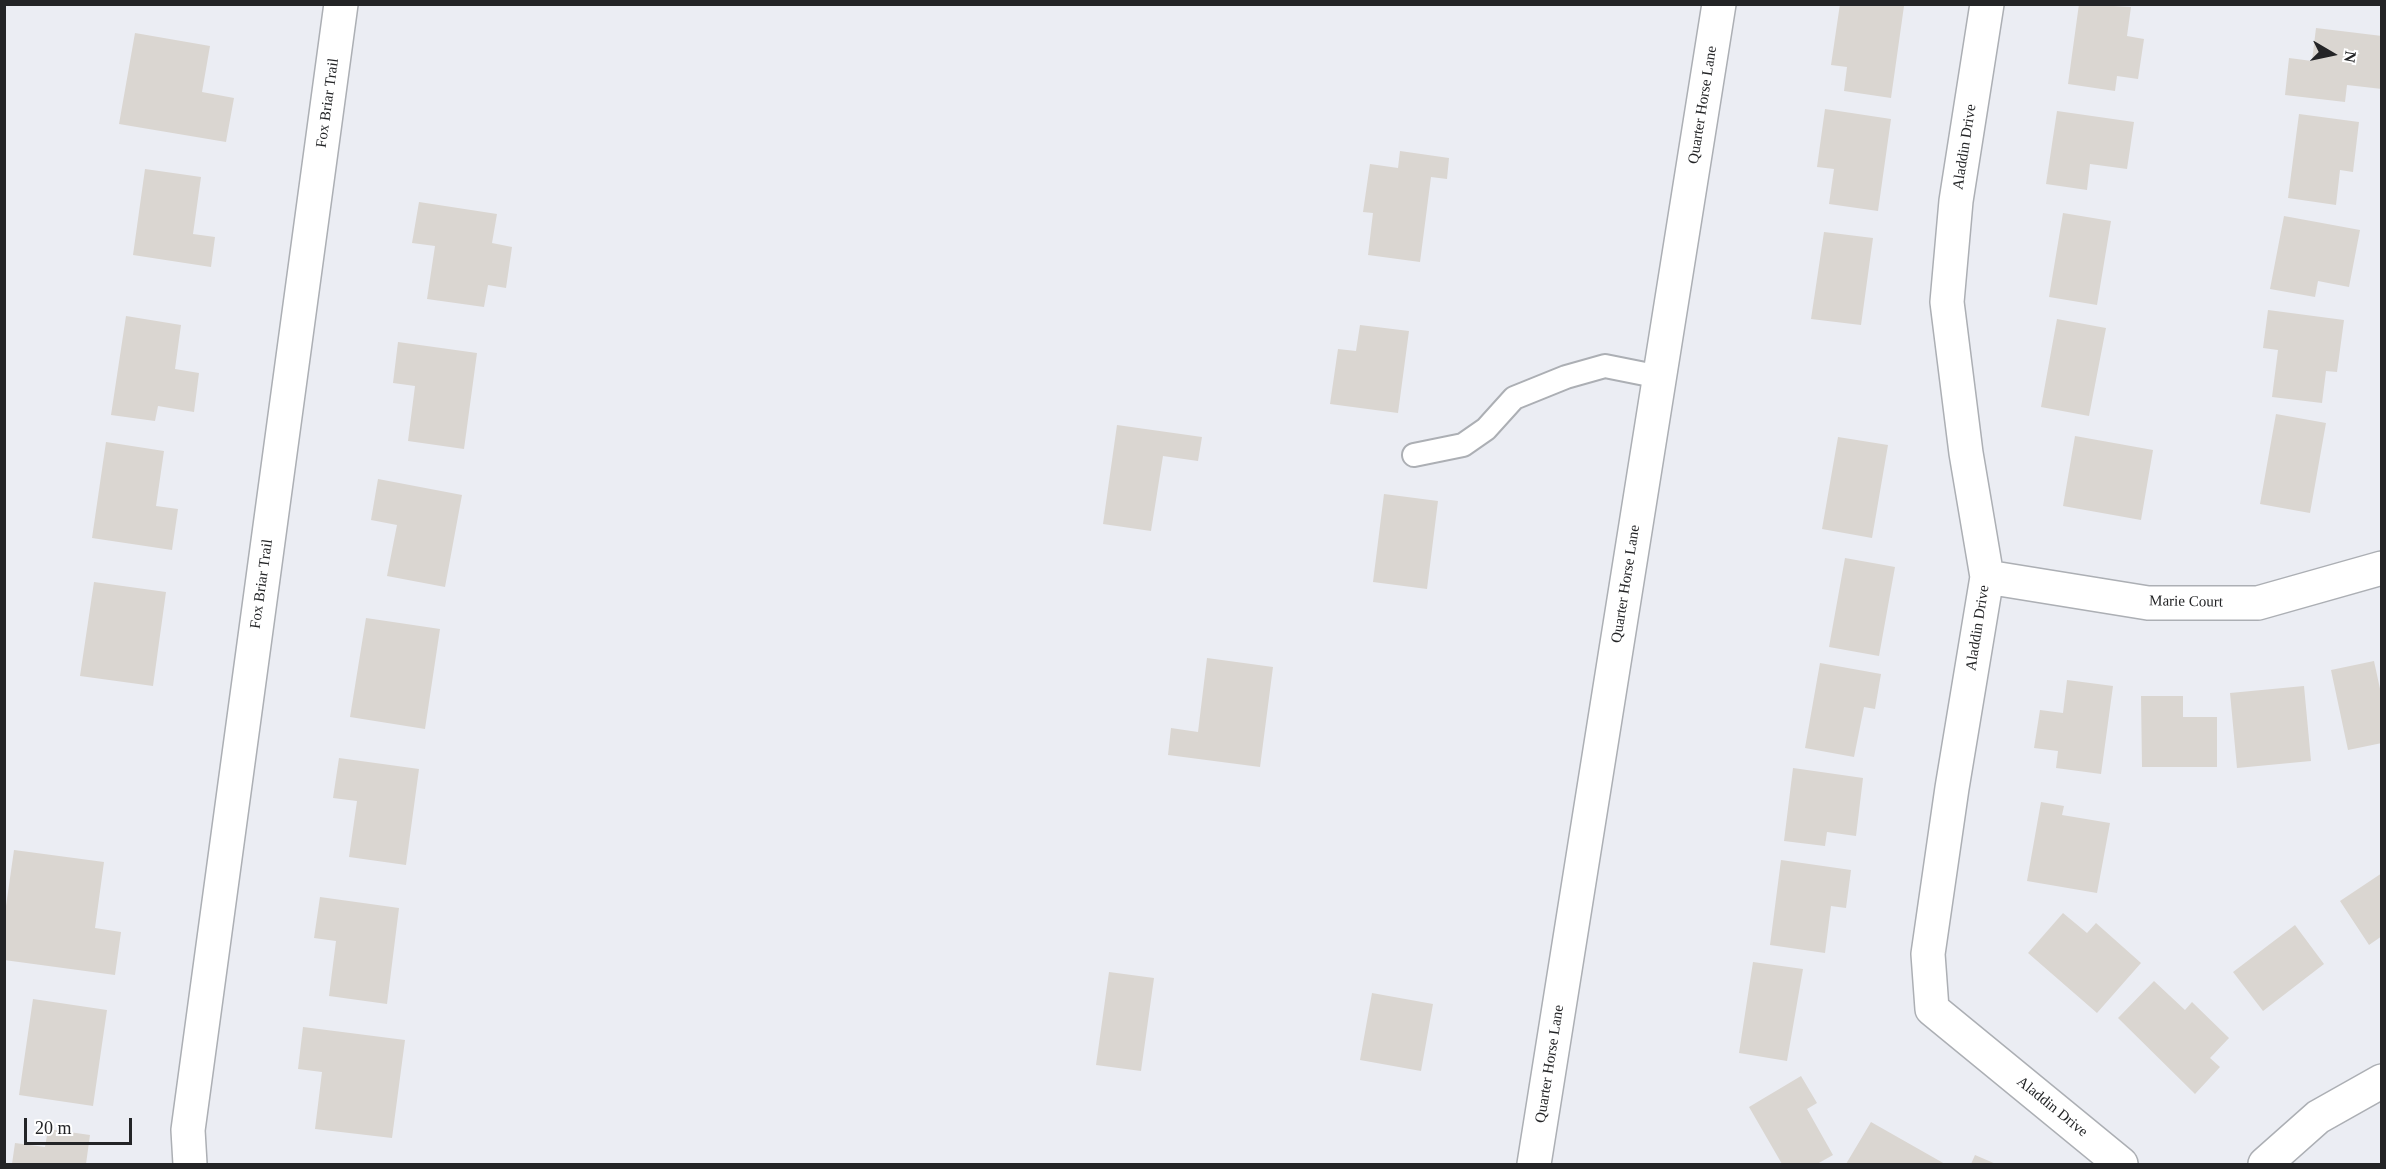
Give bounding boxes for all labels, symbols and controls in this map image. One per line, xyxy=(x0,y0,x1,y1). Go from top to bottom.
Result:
north arrow xyxy=(2302,24,2362,84)
street label: Quarter Horse Lane xyxy=(1685,45,1721,165)
text: N xyxy=(2341,50,2360,64)
street label: Fox Briar Trail xyxy=(313,57,343,149)
street label: Aladdin Drive xyxy=(1949,103,1981,191)
street label: Quarter Horse Lane xyxy=(1608,524,1644,644)
street label: Fox Briar Trail xyxy=(247,538,277,630)
street label: Aladdin Drive xyxy=(1962,584,1994,672)
street label: Marie Court xyxy=(2149,592,2223,612)
street label: Quarter Horse Lane xyxy=(1532,1004,1568,1124)
street label: Aladdin Drive xyxy=(2013,1073,2091,1141)
scale bar xyxy=(27,1106,135,1144)
text: 20 m xyxy=(35,1118,72,1138)

